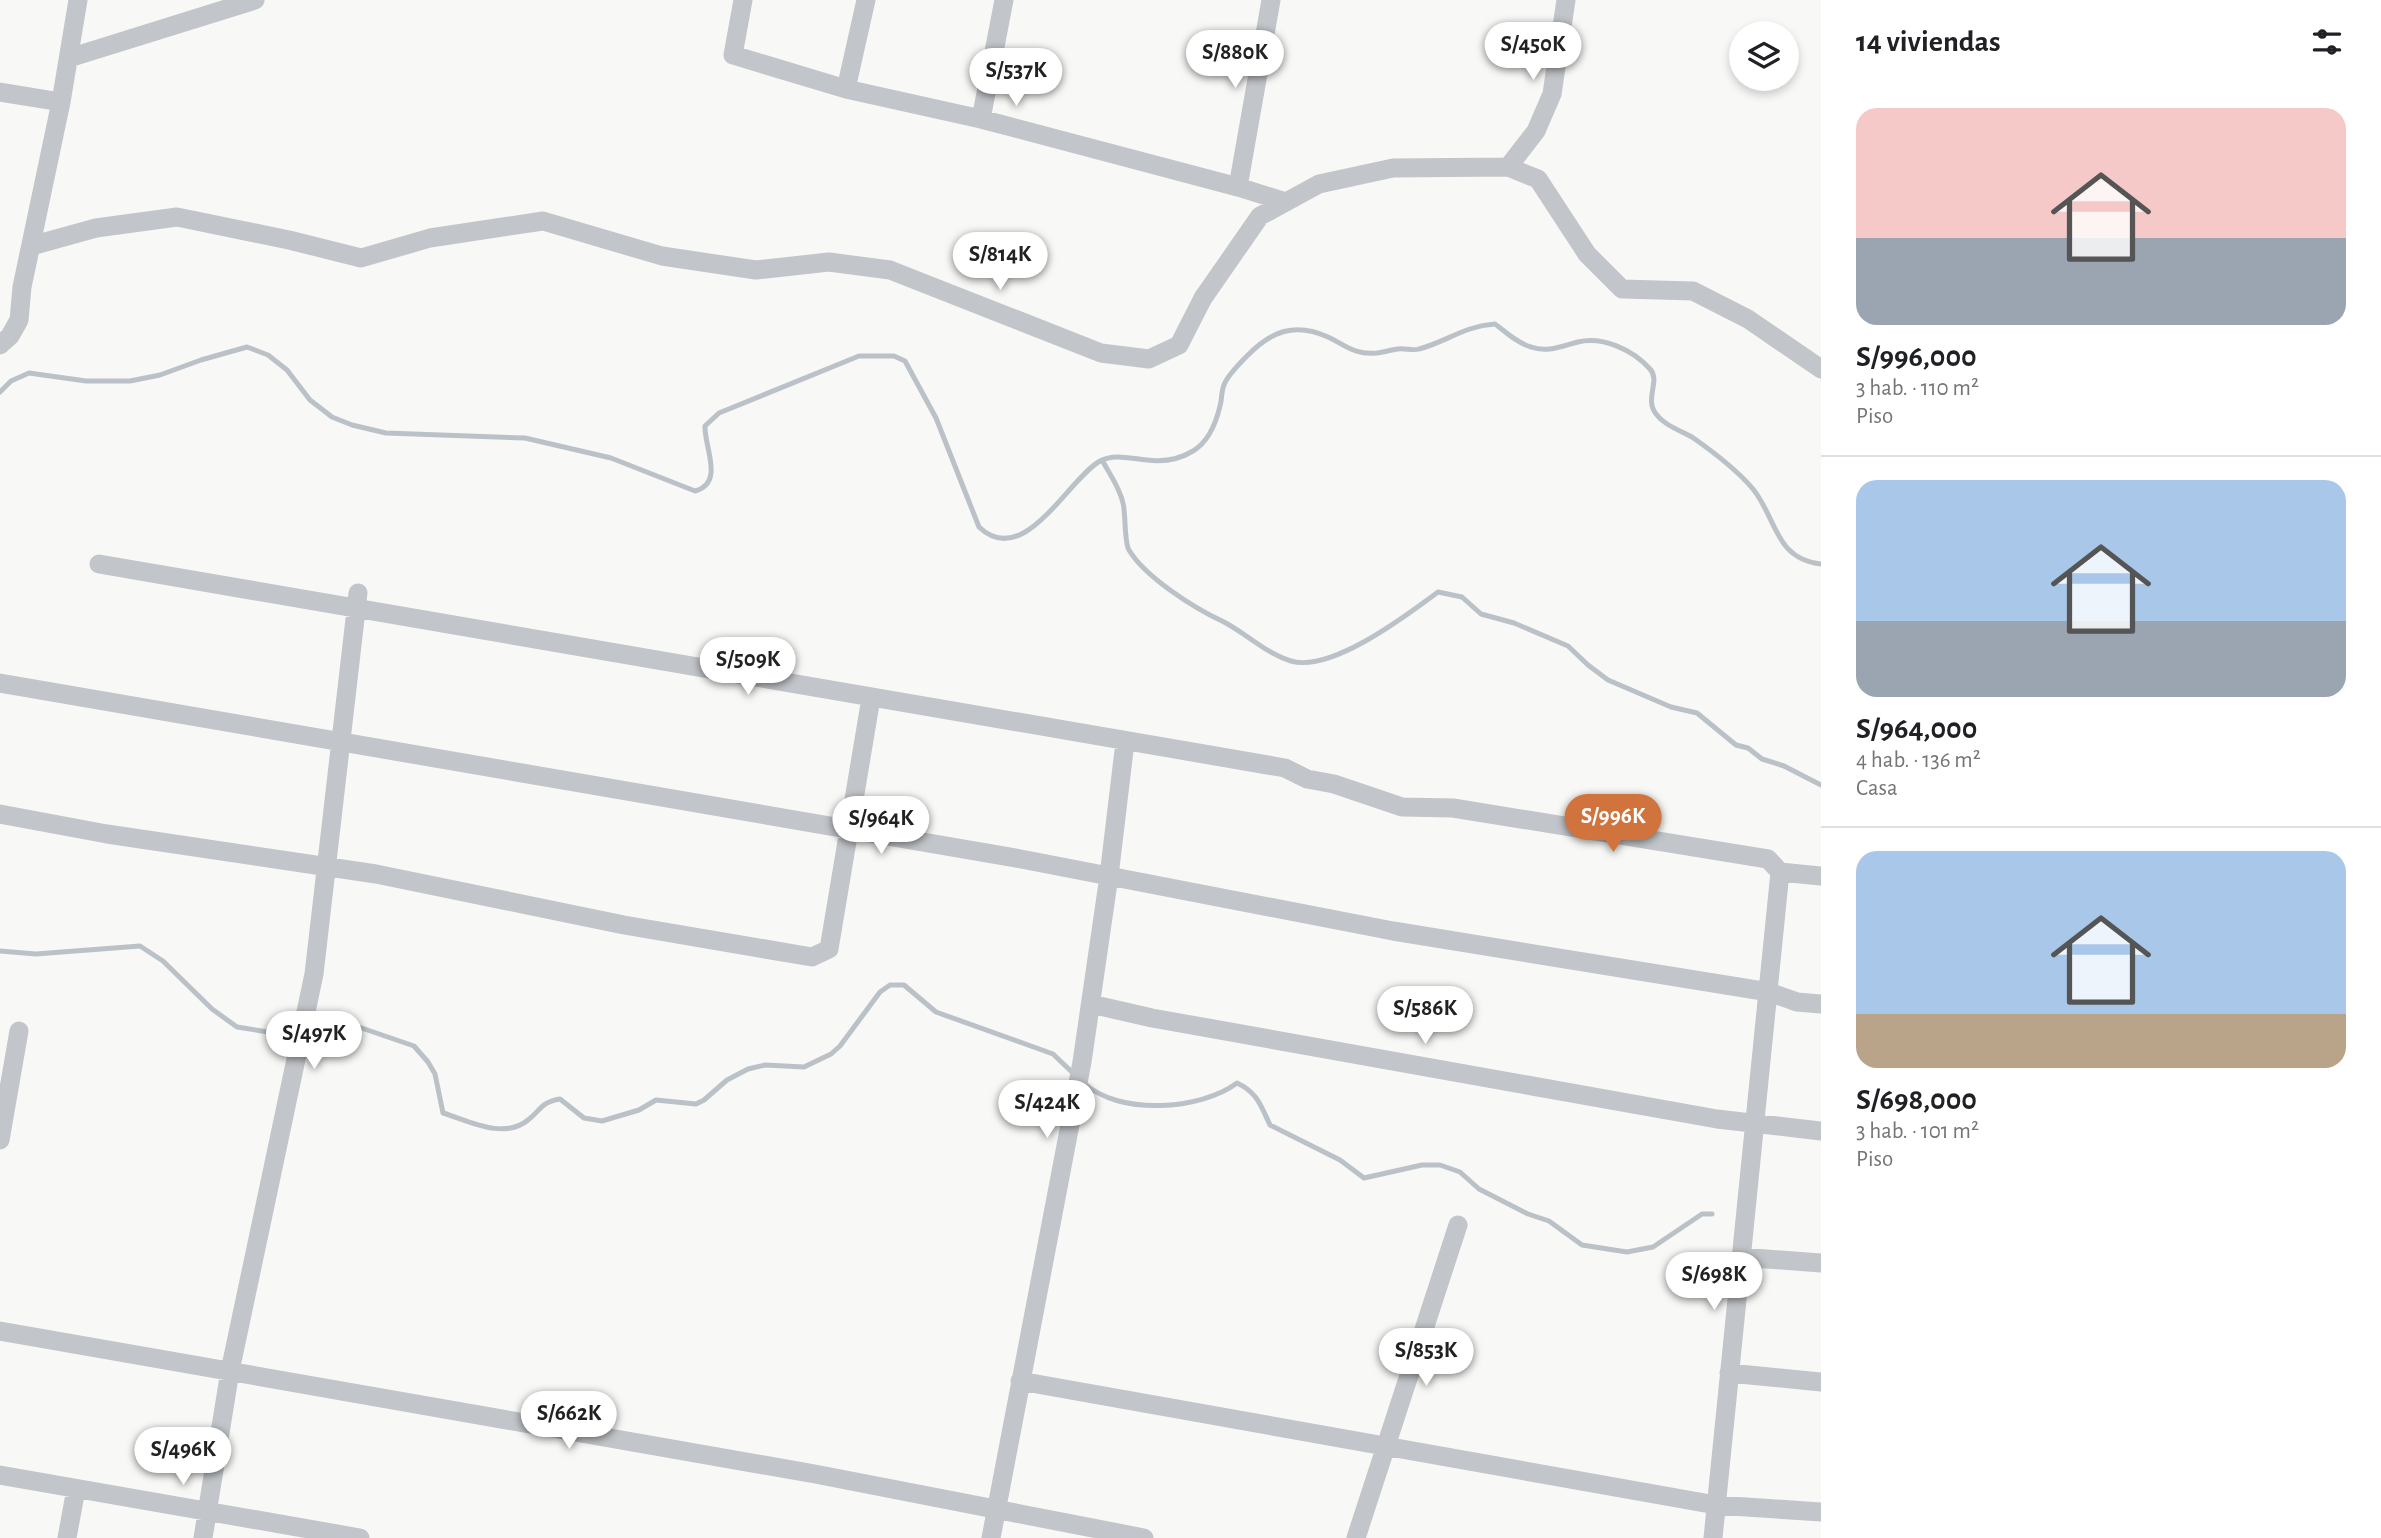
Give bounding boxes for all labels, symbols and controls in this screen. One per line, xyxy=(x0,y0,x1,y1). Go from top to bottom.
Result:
map controls xyxy=(1729,21,1799,91)
button: layers xyxy=(1729,21,1799,91)
pin: S/450K xyxy=(1476,22,1590,82)
icon: filters xyxy=(2308,23,2346,61)
text: 14 viviendas xyxy=(1856,27,2001,57)
pin: S/880K xyxy=(1178,31,1292,90)
text: S/450K xyxy=(1501,33,1565,56)
text: S/880K xyxy=(1202,41,1268,64)
pin: S/537K xyxy=(959,48,1073,108)
text: S/537K xyxy=(985,59,1047,82)
icon: home xyxy=(2038,154,2164,280)
pin: S/814K xyxy=(943,232,1057,292)
text: S/814K xyxy=(969,243,1031,266)
text: S/996,000 xyxy=(1856,342,1977,372)
text: 3 hab. · 110 m² xyxy=(1856,377,1979,400)
text: Piso xyxy=(1856,405,1893,428)
icon: home xyxy=(2038,526,2164,652)
pin: S/509K xyxy=(691,638,805,697)
text: S/509K xyxy=(716,648,780,671)
text: S/964,000 xyxy=(1856,714,1977,744)
text: 4 hab. · 136 m² xyxy=(1856,749,1981,772)
text: Casa xyxy=(1856,777,1898,800)
pin: S/996K xyxy=(1556,794,1670,854)
pin: S/964K xyxy=(824,796,938,856)
text: S/996K xyxy=(1581,805,1645,828)
text: S/964K xyxy=(848,807,914,830)
icon: home xyxy=(2038,897,2164,1023)
pin: S/586K xyxy=(1368,986,1482,1046)
text: S/586K xyxy=(1393,997,1457,1020)
pin: S/497K xyxy=(257,1012,371,1071)
text: S/497K xyxy=(282,1022,346,1045)
pin: S/424K xyxy=(990,1080,1104,1140)
text: S/698,000 xyxy=(1856,1085,1977,1115)
text: S/424K xyxy=(1014,1091,1080,1114)
text: 3 hab. · 101 m² xyxy=(1856,1120,1979,1143)
text: Piso xyxy=(1856,1148,1893,1171)
pin: S/698K xyxy=(1657,1252,1771,1312)
text: S/698K xyxy=(1682,1263,1746,1286)
pin: S/853K xyxy=(1369,1328,1483,1388)
text: S/853K xyxy=(1395,1339,1457,1362)
pin: S/662K xyxy=(512,1392,626,1451)
text: S/662K xyxy=(537,1402,601,1425)
pin: S/496K xyxy=(126,1428,240,1487)
text: S/496K xyxy=(150,1438,216,1461)

